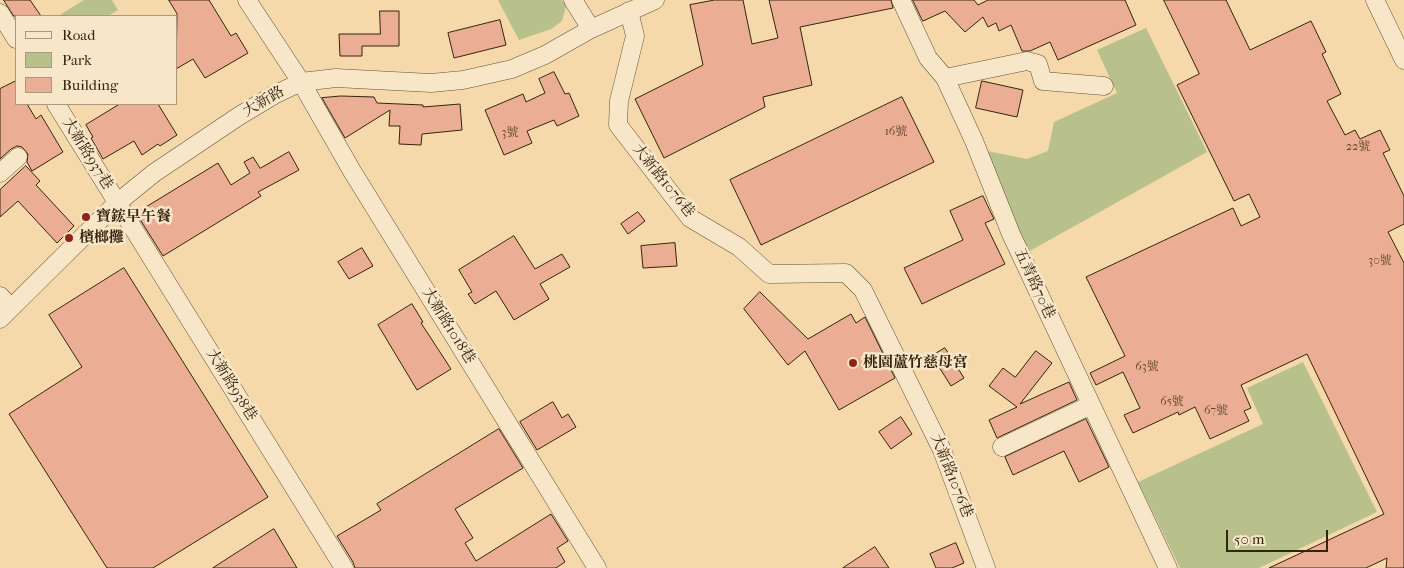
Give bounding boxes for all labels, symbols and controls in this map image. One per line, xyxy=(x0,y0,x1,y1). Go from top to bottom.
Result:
legend xyxy=(15,15,178,105)
text: Road xyxy=(62,26,95,44)
text: Park xyxy=(62,51,92,69)
text: Building xyxy=(62,76,118,94)
street label: 大新路 xyxy=(240,83,288,121)
street label: 大新路937巷 xyxy=(58,115,116,193)
house number: 16號 xyxy=(885,125,907,139)
house number: 3號 xyxy=(502,126,518,140)
house number: 22號 xyxy=(1346,140,1370,154)
street label: 大新路1076巷 xyxy=(628,141,698,221)
place label: 寶鋐早午餐 xyxy=(96,208,171,226)
marker: 寶鋐早午餐 xyxy=(80,211,92,223)
place label: 檳榔攤 xyxy=(79,229,124,247)
marker: 檳榔攤 xyxy=(63,232,75,244)
street label: 五青路70巷 xyxy=(1010,246,1058,322)
house number: 30號 xyxy=(1368,254,1392,268)
street label: 大新路1018巷 xyxy=(417,285,479,367)
street label: 大新路938巷 xyxy=(202,346,260,424)
place label: 桃園蘆竹慈母宮 xyxy=(863,354,968,372)
marker: 桃園蘆竹慈母宮 xyxy=(847,357,859,369)
house number: 63號 xyxy=(1135,360,1159,374)
house number: 65號 xyxy=(1160,395,1184,409)
house number: 67號 xyxy=(1204,404,1228,418)
street label: 大新路1076巷 xyxy=(926,431,976,521)
scale bar xyxy=(1229,520,1332,552)
text: 50 m xyxy=(1234,530,1264,548)

